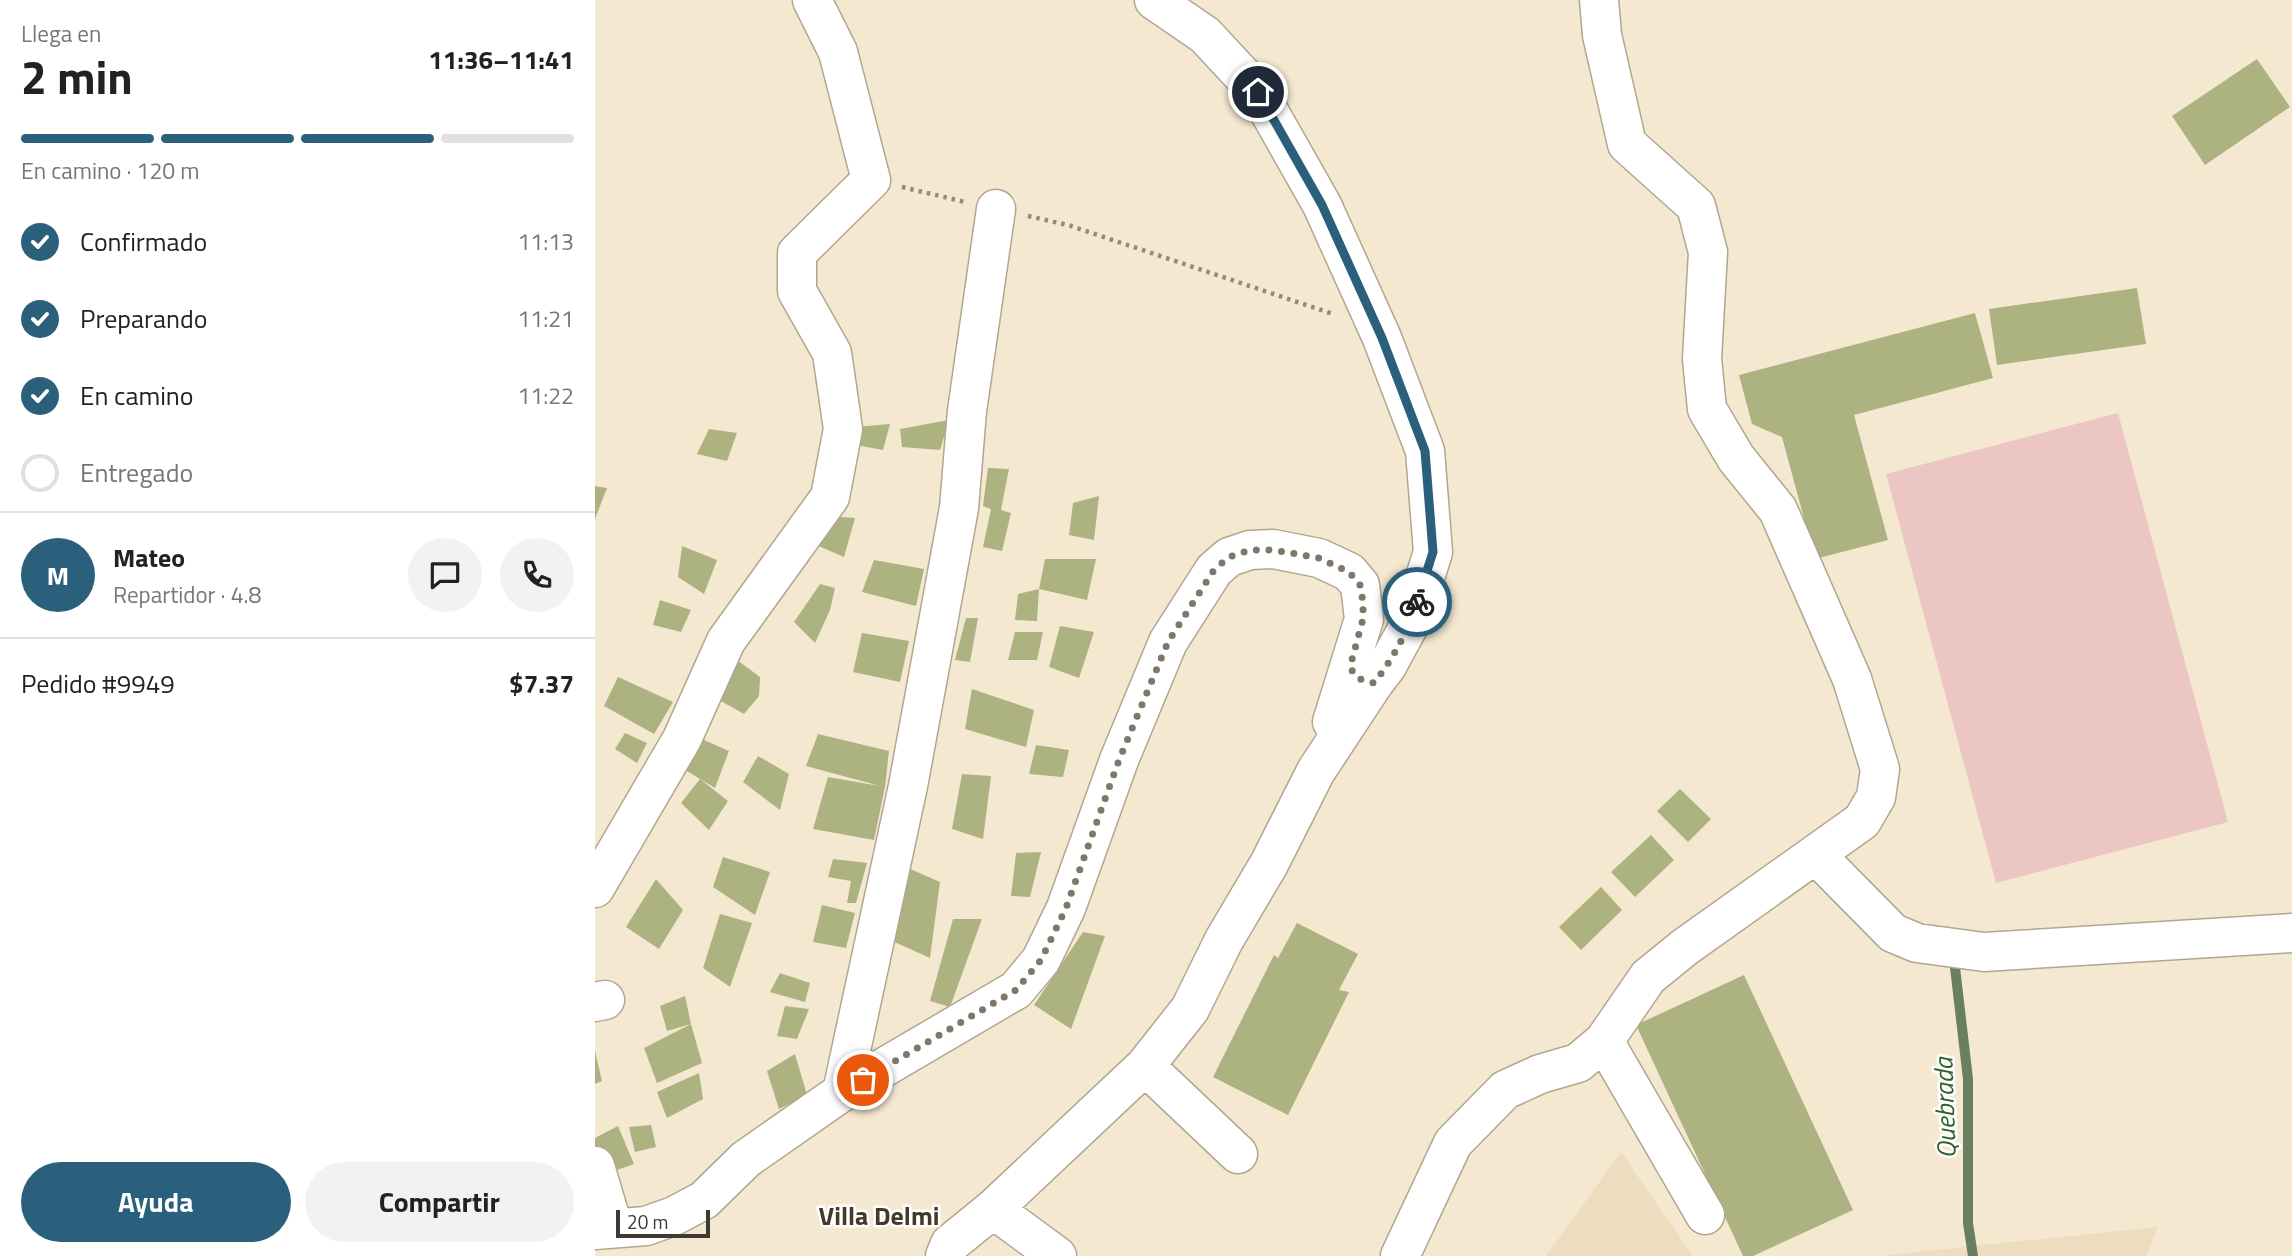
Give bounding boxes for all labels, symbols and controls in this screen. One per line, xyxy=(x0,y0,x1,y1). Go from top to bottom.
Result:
text: Llega en xyxy=(21,16,101,51)
text: 11:36–11:41 xyxy=(428,40,574,79)
text: 2 min xyxy=(21,42,133,112)
pin xyxy=(1228,62,1288,122)
icon: home xyxy=(1239,73,1277,111)
text: En camino · 120 m xyxy=(21,153,199,188)
text: Confirmado xyxy=(80,222,207,261)
icon: check xyxy=(21,223,59,261)
text: 11:13 xyxy=(517,224,574,259)
text: Preparando xyxy=(80,299,207,338)
icon: check xyxy=(21,300,59,338)
text: 11:21 xyxy=(517,301,574,336)
text: En camino xyxy=(80,376,194,415)
icon: check xyxy=(21,377,59,415)
text: 11:22 xyxy=(517,378,574,413)
text: Entregado xyxy=(80,453,193,492)
text: Mateo xyxy=(113,538,185,577)
button: chat xyxy=(408,538,482,612)
button: phone xyxy=(500,538,574,612)
text: M xyxy=(47,556,69,595)
courier xyxy=(1382,567,1452,637)
text: Repartidor · 4.8 xyxy=(113,577,261,612)
icon: bike xyxy=(1398,583,1436,621)
text: Pedido #9949 xyxy=(21,664,175,703)
text: $7.37 xyxy=(509,664,574,703)
pin xyxy=(833,1050,893,1110)
water label: Quebrada xyxy=(1923,1055,1966,1159)
icon: bag xyxy=(844,1061,882,1099)
button: Ayuda xyxy=(21,1162,291,1242)
button: Compartir xyxy=(305,1162,574,1242)
district label: Villa Delmi xyxy=(819,1196,939,1235)
scale bar xyxy=(616,1207,711,1239)
text: 20 m xyxy=(627,1207,668,1236)

